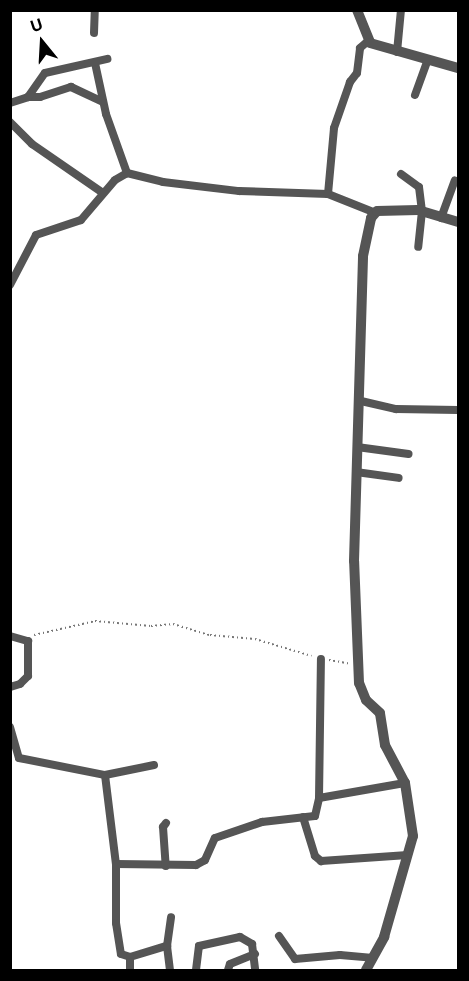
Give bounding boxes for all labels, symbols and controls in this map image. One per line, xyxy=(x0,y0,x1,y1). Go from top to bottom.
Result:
north arrow xyxy=(12,12,72,72)
text: U xyxy=(28,14,45,36)

